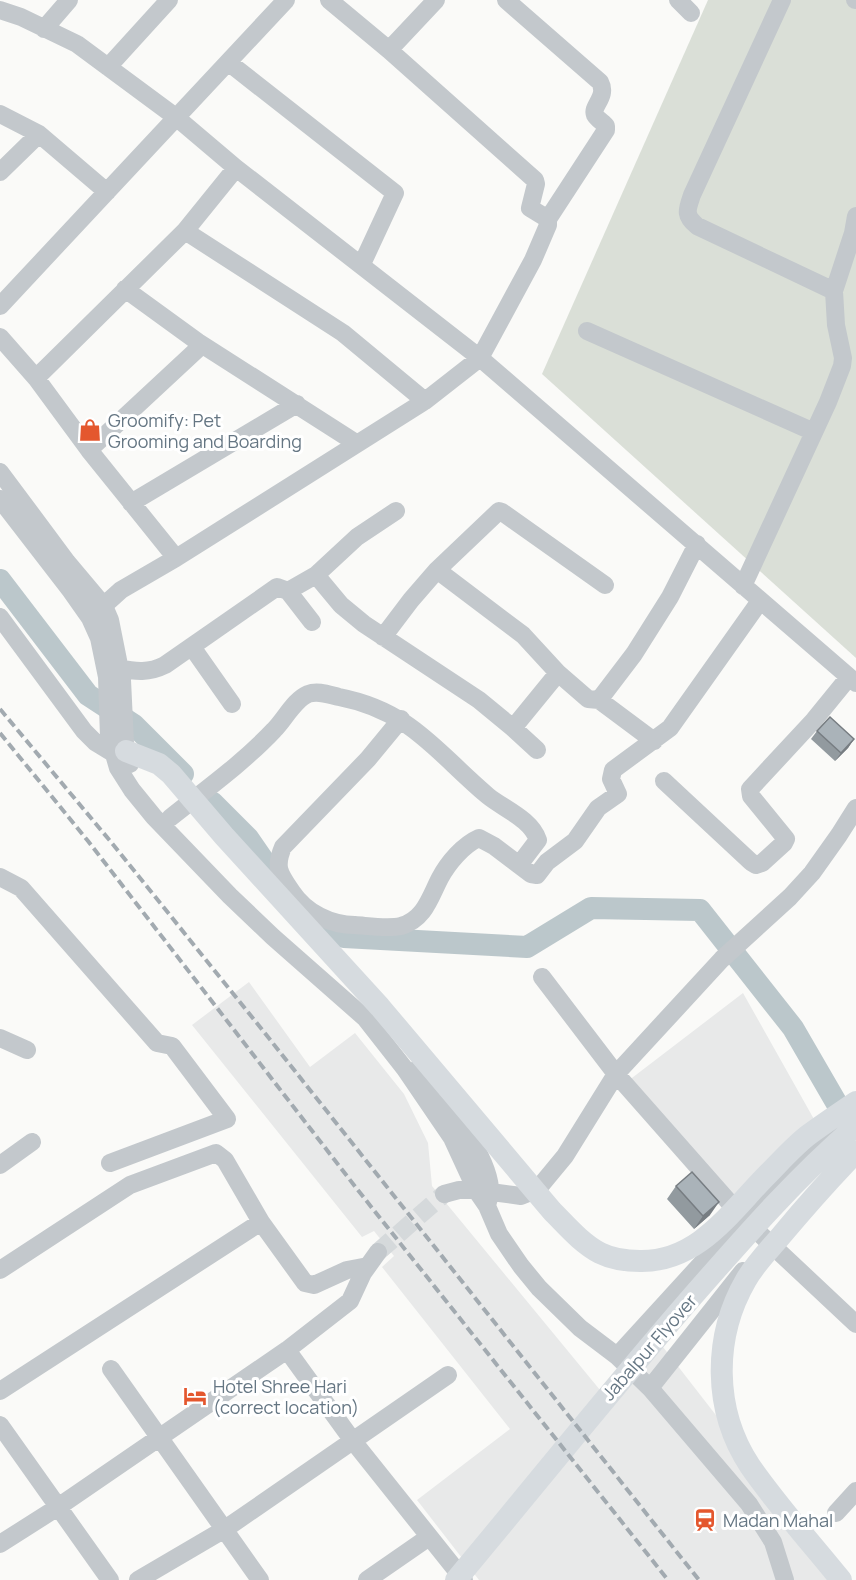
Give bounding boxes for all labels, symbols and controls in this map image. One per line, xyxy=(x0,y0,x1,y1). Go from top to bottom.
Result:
place label: Groomify: Pet Grooming and Boarding xyxy=(108,408,302,453)
shop icon: Groomify: Pet Grooming and Boarding xyxy=(77,417,103,443)
street label: Jabalpur Flyover xyxy=(596,1289,702,1405)
place label: Hotel Shree Hari (correct location) xyxy=(213,1374,359,1419)
hotel icon: Hotel Shree Hari (correct location) xyxy=(182,1383,208,1409)
station icon: Madan Mahal xyxy=(692,1507,718,1533)
place label: Madan Mahal xyxy=(723,1508,833,1532)

